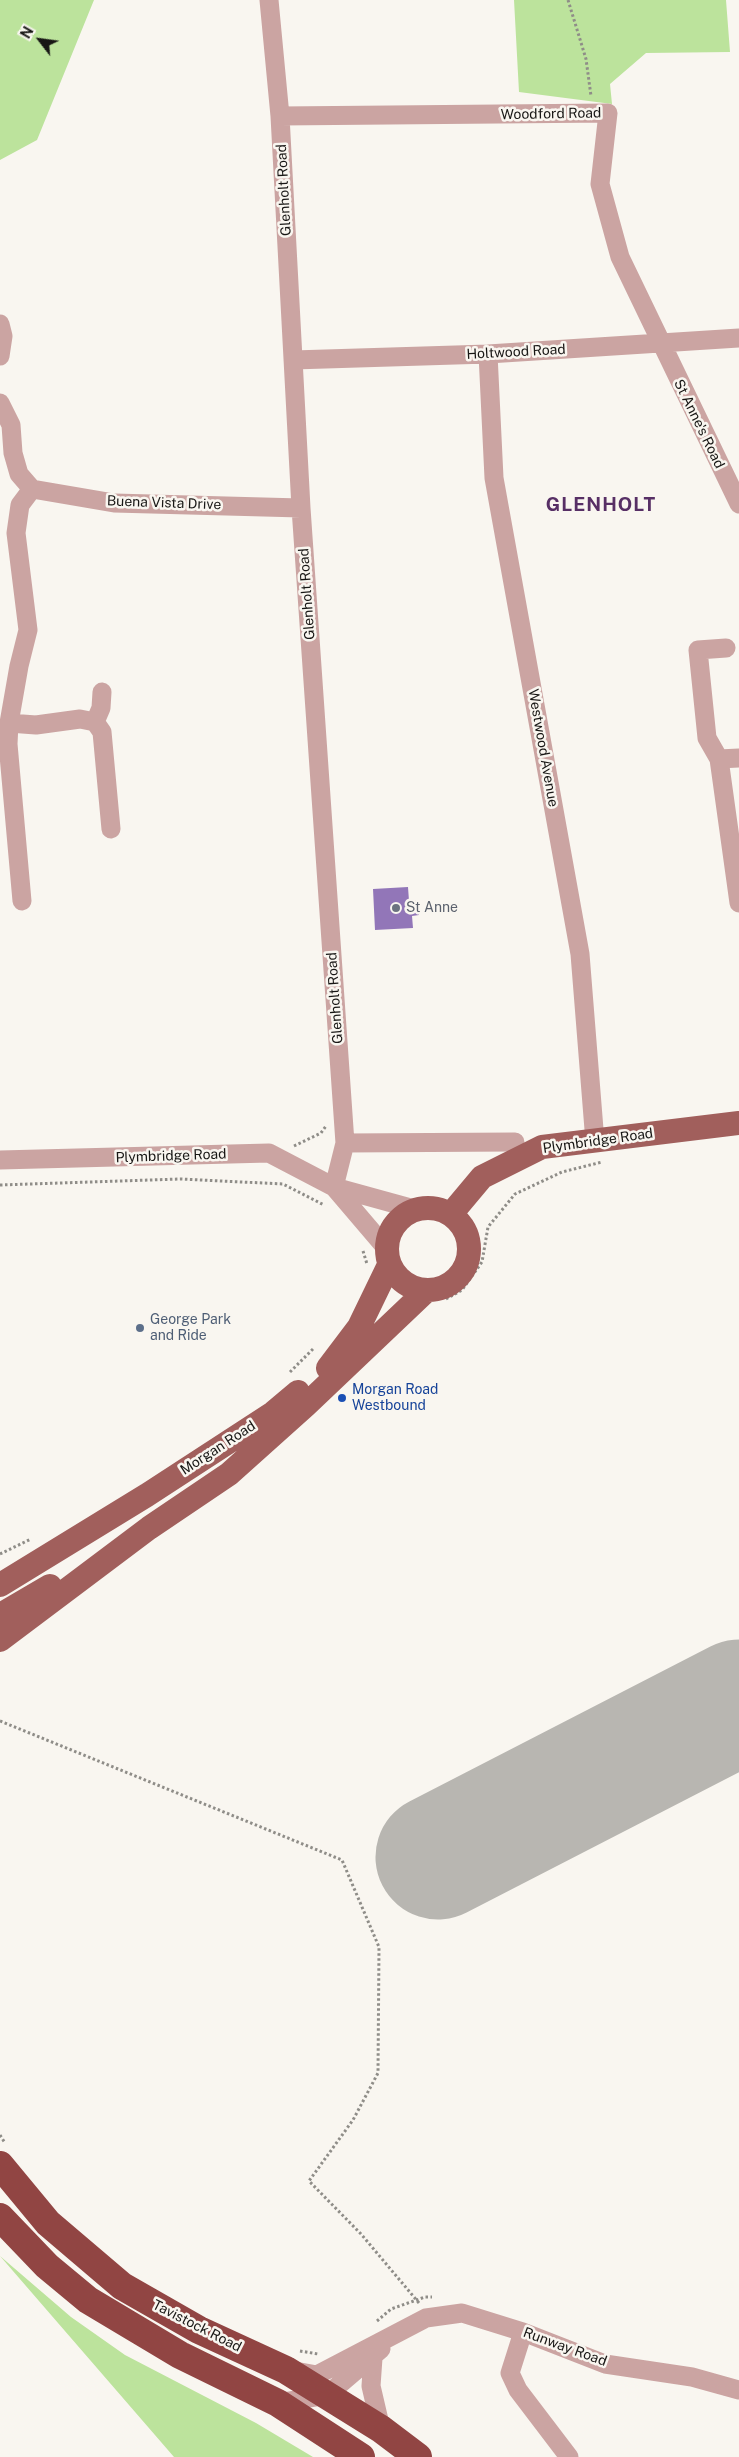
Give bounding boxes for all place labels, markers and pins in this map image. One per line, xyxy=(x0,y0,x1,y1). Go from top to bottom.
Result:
place label: St Anne xyxy=(406,900,458,916)
marker: St Anne xyxy=(390,902,402,914)
place label: George Park and Ride xyxy=(150,1312,231,1344)
marker: George Park and Ride xyxy=(134,1322,146,1334)
place label: Morgan Road Westbound xyxy=(352,1382,438,1414)
marker: Morgan Road Westbound xyxy=(336,1392,348,1404)

